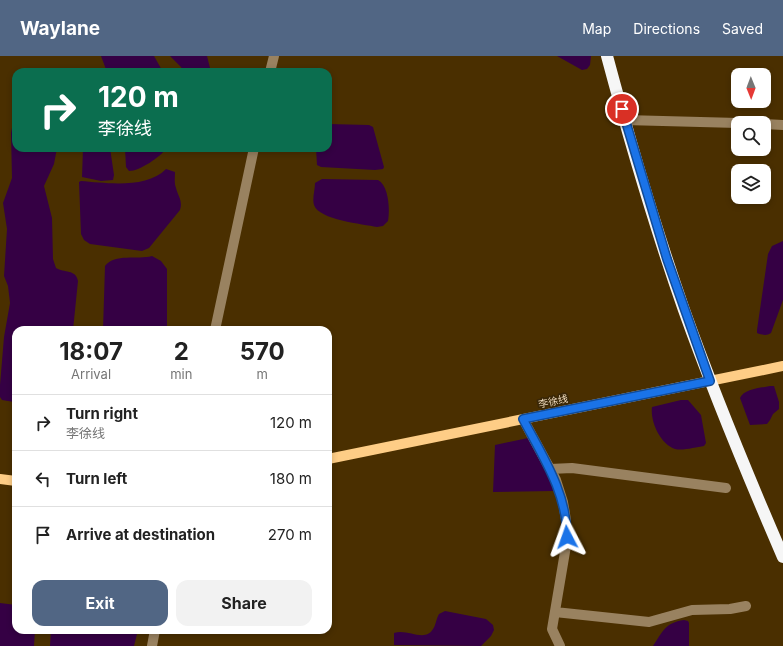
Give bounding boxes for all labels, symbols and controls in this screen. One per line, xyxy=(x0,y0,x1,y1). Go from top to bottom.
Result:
text: Waylane xyxy=(20,17,100,40)
text: Map xyxy=(582,20,611,37)
text: Directions xyxy=(633,20,700,37)
text: Saved xyxy=(722,20,763,37)
north arrow xyxy=(731,68,771,108)
map controls xyxy=(731,68,771,204)
text: 120 m xyxy=(98,80,179,114)
icon: right xyxy=(32,84,84,136)
pin xyxy=(605,92,639,126)
icon: arrive xyxy=(611,98,633,120)
button: search xyxy=(731,116,771,156)
text: 李徐线 xyxy=(98,118,152,139)
button: layers xyxy=(731,164,771,204)
text: 18:07 xyxy=(59,337,123,366)
text: 2 xyxy=(174,337,189,366)
text: 570 xyxy=(240,337,285,366)
text: Arrival xyxy=(71,366,111,382)
text: min xyxy=(170,366,192,382)
text: m xyxy=(256,366,268,382)
street label: 李徐线 xyxy=(537,392,569,410)
text: Turn right xyxy=(66,404,138,423)
icon: right xyxy=(32,412,54,434)
text: 120 m xyxy=(270,413,312,432)
text: 李徐线 xyxy=(66,425,105,441)
icon: left xyxy=(32,468,54,490)
text: Turn left xyxy=(66,469,127,488)
text: 180 m xyxy=(270,469,312,488)
position arrow xyxy=(546,516,588,558)
icon: arrive xyxy=(32,524,54,546)
text: Arrive at destination xyxy=(66,525,215,544)
text: 270 m xyxy=(268,525,312,544)
button: Exit xyxy=(32,580,168,626)
button: Share xyxy=(176,580,312,626)

